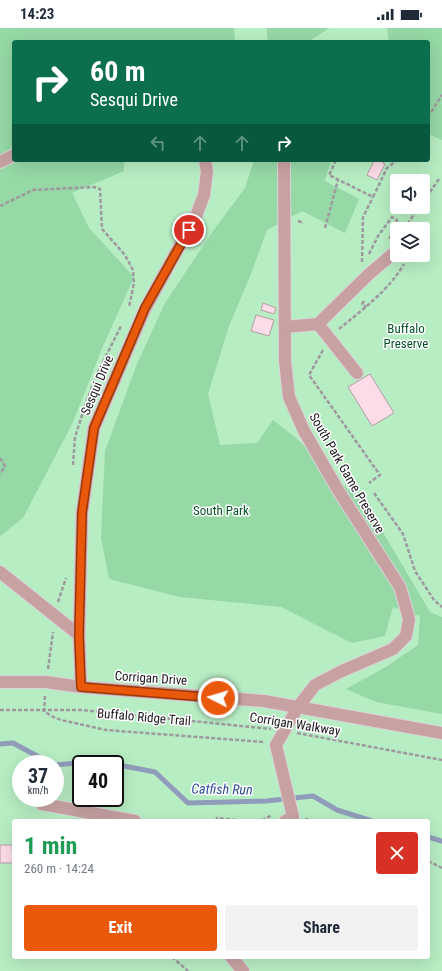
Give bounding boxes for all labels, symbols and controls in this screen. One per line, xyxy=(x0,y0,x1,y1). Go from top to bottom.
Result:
text: 14:23 xyxy=(20,5,54,23)
text: 60 m xyxy=(90,55,146,88)
icon: right xyxy=(24,56,76,108)
text: Sesqui Drive xyxy=(90,89,178,110)
icon: left xyxy=(147,132,169,154)
icon: ahead xyxy=(189,132,211,154)
icon: ahead xyxy=(231,132,253,154)
icon: right xyxy=(273,132,295,154)
map controls xyxy=(390,174,430,262)
button: sound xyxy=(390,174,430,214)
pin xyxy=(172,213,206,247)
icon: arrive xyxy=(178,219,200,241)
button: layers xyxy=(390,222,430,262)
park label: Buffalo Preserve xyxy=(384,321,428,351)
street label: Sesqui Drive xyxy=(78,353,116,417)
street label: South Park Game Preserve xyxy=(306,410,388,536)
park label: South Park xyxy=(193,503,249,518)
street label: Corrigan Drive xyxy=(114,668,188,688)
position arrow xyxy=(197,677,239,719)
street label: Buffalo Ridge Trail xyxy=(96,705,192,729)
street label: Corrigan Walkway xyxy=(249,709,342,739)
speed limit sign: 40 xyxy=(72,755,124,807)
text: 37 xyxy=(28,764,48,788)
water label: Catfish Run xyxy=(191,780,253,798)
text: km/h xyxy=(28,785,48,796)
text: 1 min xyxy=(24,832,77,860)
button: close xyxy=(376,832,418,874)
text: 260 m · 14:24 xyxy=(24,861,94,876)
button: Exit xyxy=(24,905,217,951)
button: Share xyxy=(225,905,418,951)

